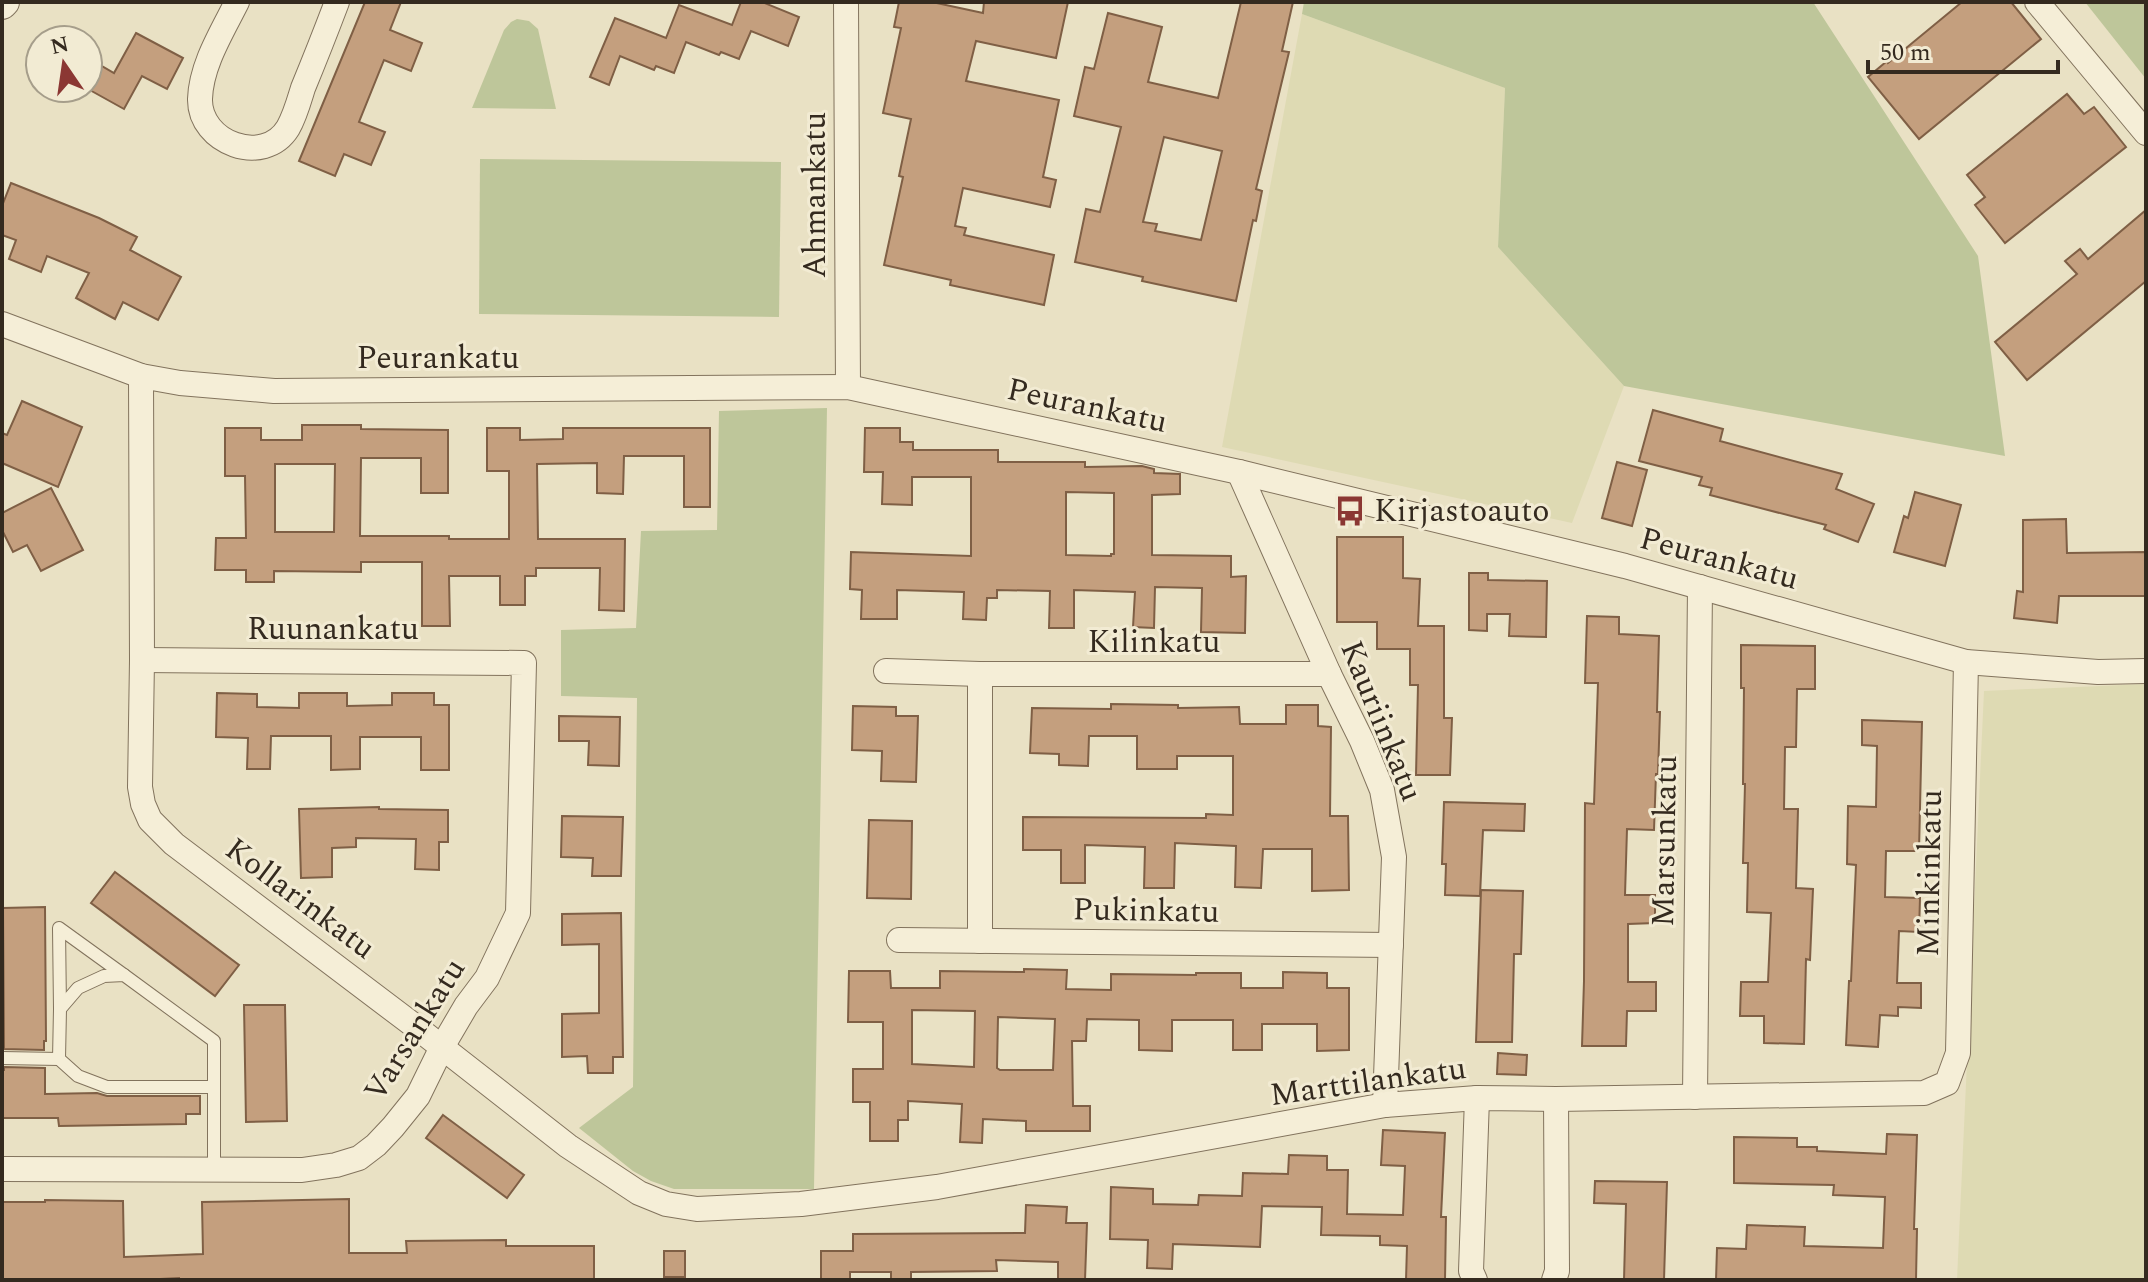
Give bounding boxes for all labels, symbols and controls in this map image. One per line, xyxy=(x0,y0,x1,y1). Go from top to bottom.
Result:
north arrow xyxy=(24,24,104,104)
scale bar xyxy=(1868,24,2058,74)
text: N xyxy=(47,28,72,64)
text: 50 m xyxy=(1880,35,1931,71)
street label: Ahmankatu xyxy=(791,112,840,278)
street label: Peurankatu xyxy=(357,334,519,383)
street label: Peurankatu xyxy=(1002,365,1172,447)
place label: Kirjastoauto xyxy=(1374,487,1550,536)
bus stop icon: Kirjastoauto xyxy=(1333,494,1367,528)
street label: Peurankatu xyxy=(1634,514,1804,604)
street label: Ruunankatu xyxy=(247,605,419,654)
street label: Kilinkatu xyxy=(1087,618,1221,667)
street label: Kauriinkatu xyxy=(1327,633,1436,809)
street label: Marsunkatu xyxy=(1639,755,1691,927)
street label: Minkinkatu xyxy=(1904,789,1956,957)
street label: Kollarinkatu xyxy=(214,826,386,972)
street label: Pukinkatu xyxy=(1072,885,1220,937)
street label: Varsankatu xyxy=(352,949,478,1111)
street label: Marttilankatu xyxy=(1267,1044,1469,1120)

